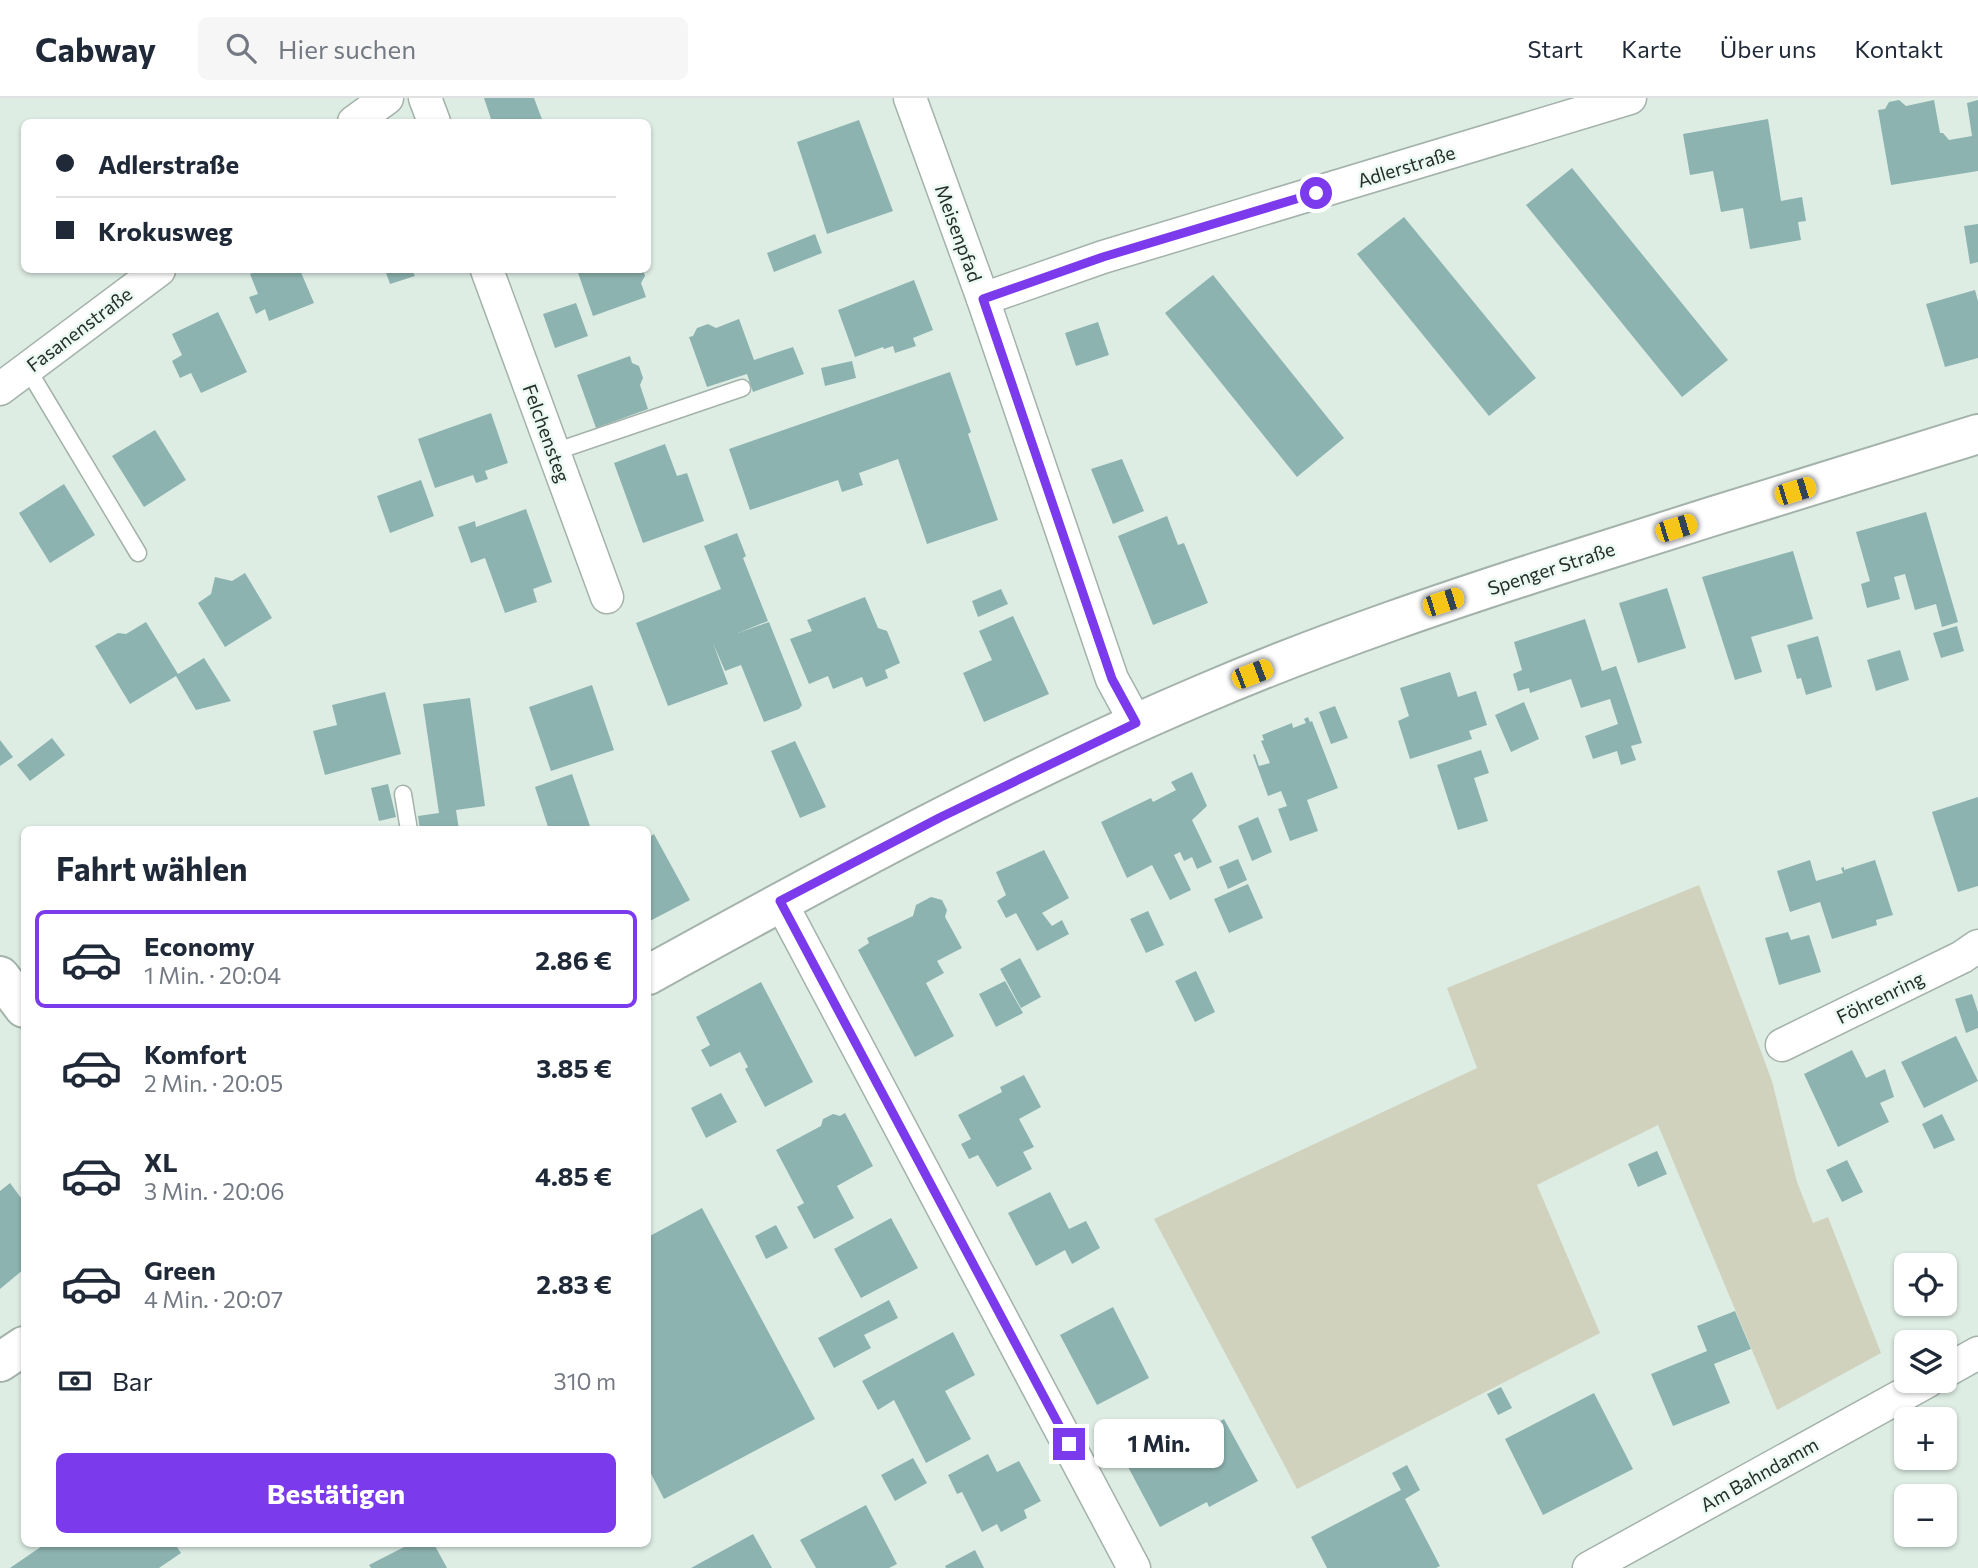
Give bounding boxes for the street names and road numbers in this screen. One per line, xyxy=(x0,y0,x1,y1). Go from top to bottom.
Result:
street label: Adlerstraße xyxy=(1354,140,1458,192)
street label: Meisenpfad xyxy=(931,181,987,285)
street label: Fasanenstraße xyxy=(22,282,136,376)
street label: Felchensteg xyxy=(519,381,575,485)
street label: Spenger Straße xyxy=(1485,537,1617,599)
street label: Föhrenring xyxy=(1832,966,1928,1028)
street label: Am Bahndamm xyxy=(1696,1432,1822,1516)

